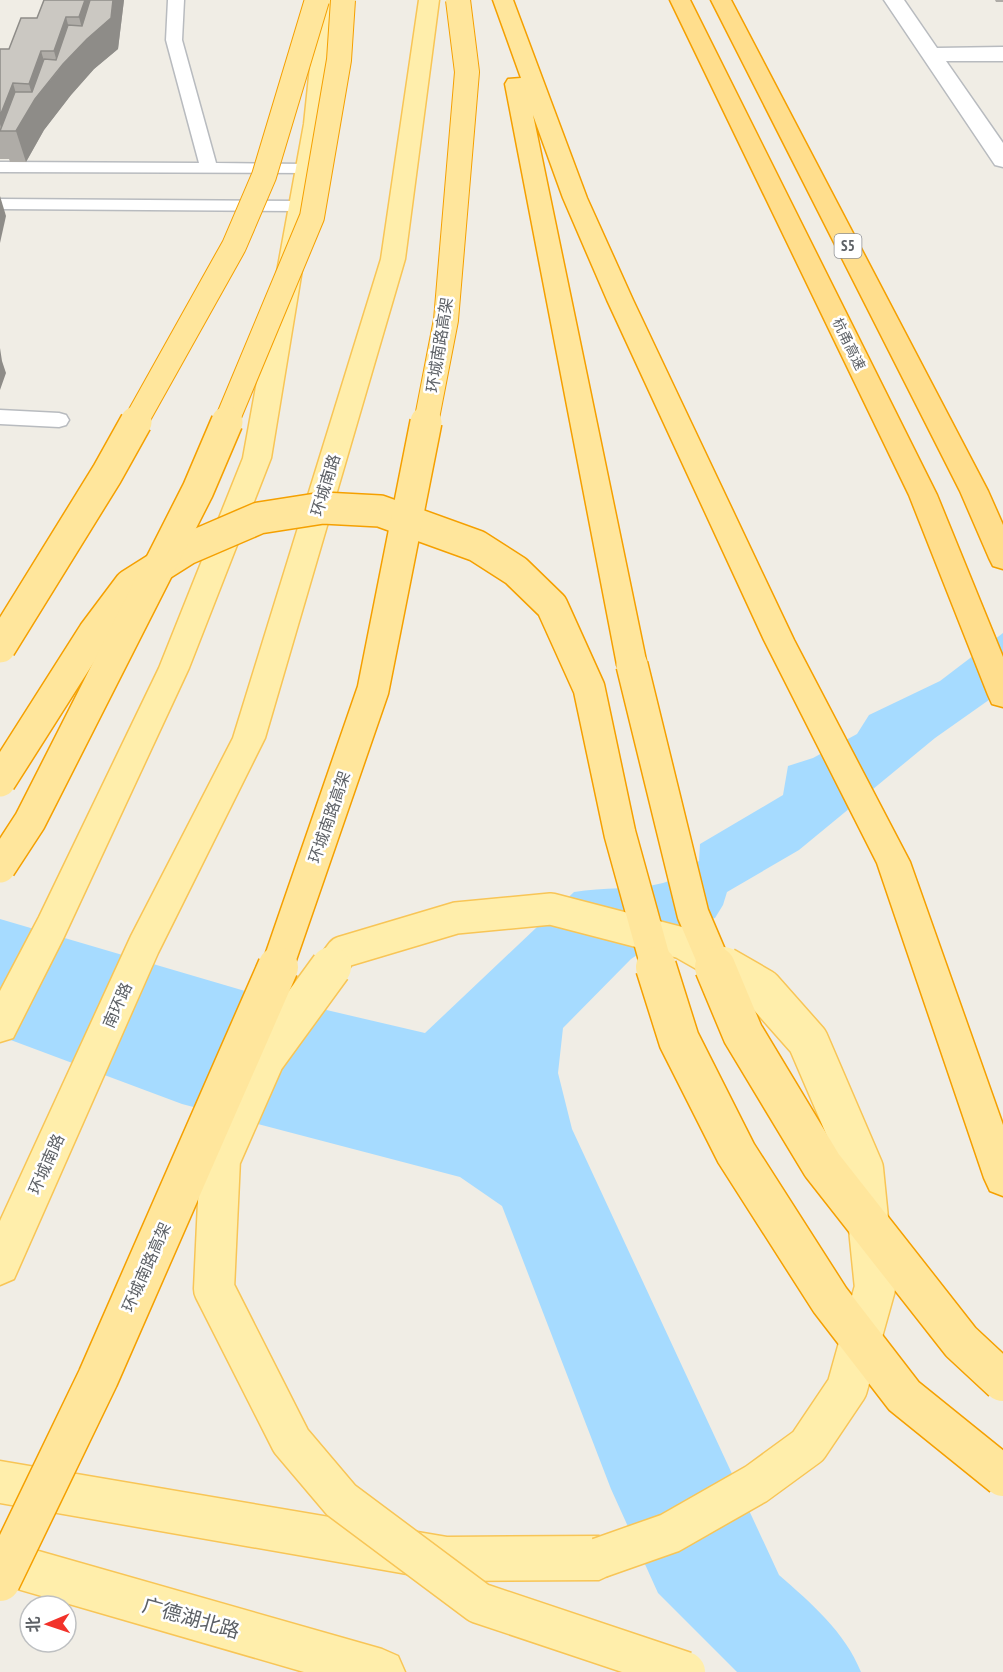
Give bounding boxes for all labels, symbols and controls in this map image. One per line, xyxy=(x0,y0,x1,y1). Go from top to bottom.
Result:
road number: S5 xyxy=(834,234,862,258)
street label: 环城南路高架 xyxy=(422,296,456,394)
street label: 杭甬高速 xyxy=(829,315,869,373)
street label: 环城南路 xyxy=(306,451,344,519)
street label: 环城南路高架 xyxy=(304,768,354,866)
street label: 南环路 xyxy=(98,979,136,1031)
street label: 环城南路 xyxy=(24,1131,68,1197)
street label: 环城南路高架 xyxy=(117,1219,175,1315)
street label: 广德湖北路 xyxy=(139,1592,243,1644)
north arrow xyxy=(18,1594,78,1654)
text: 北 xyxy=(23,1616,43,1633)

